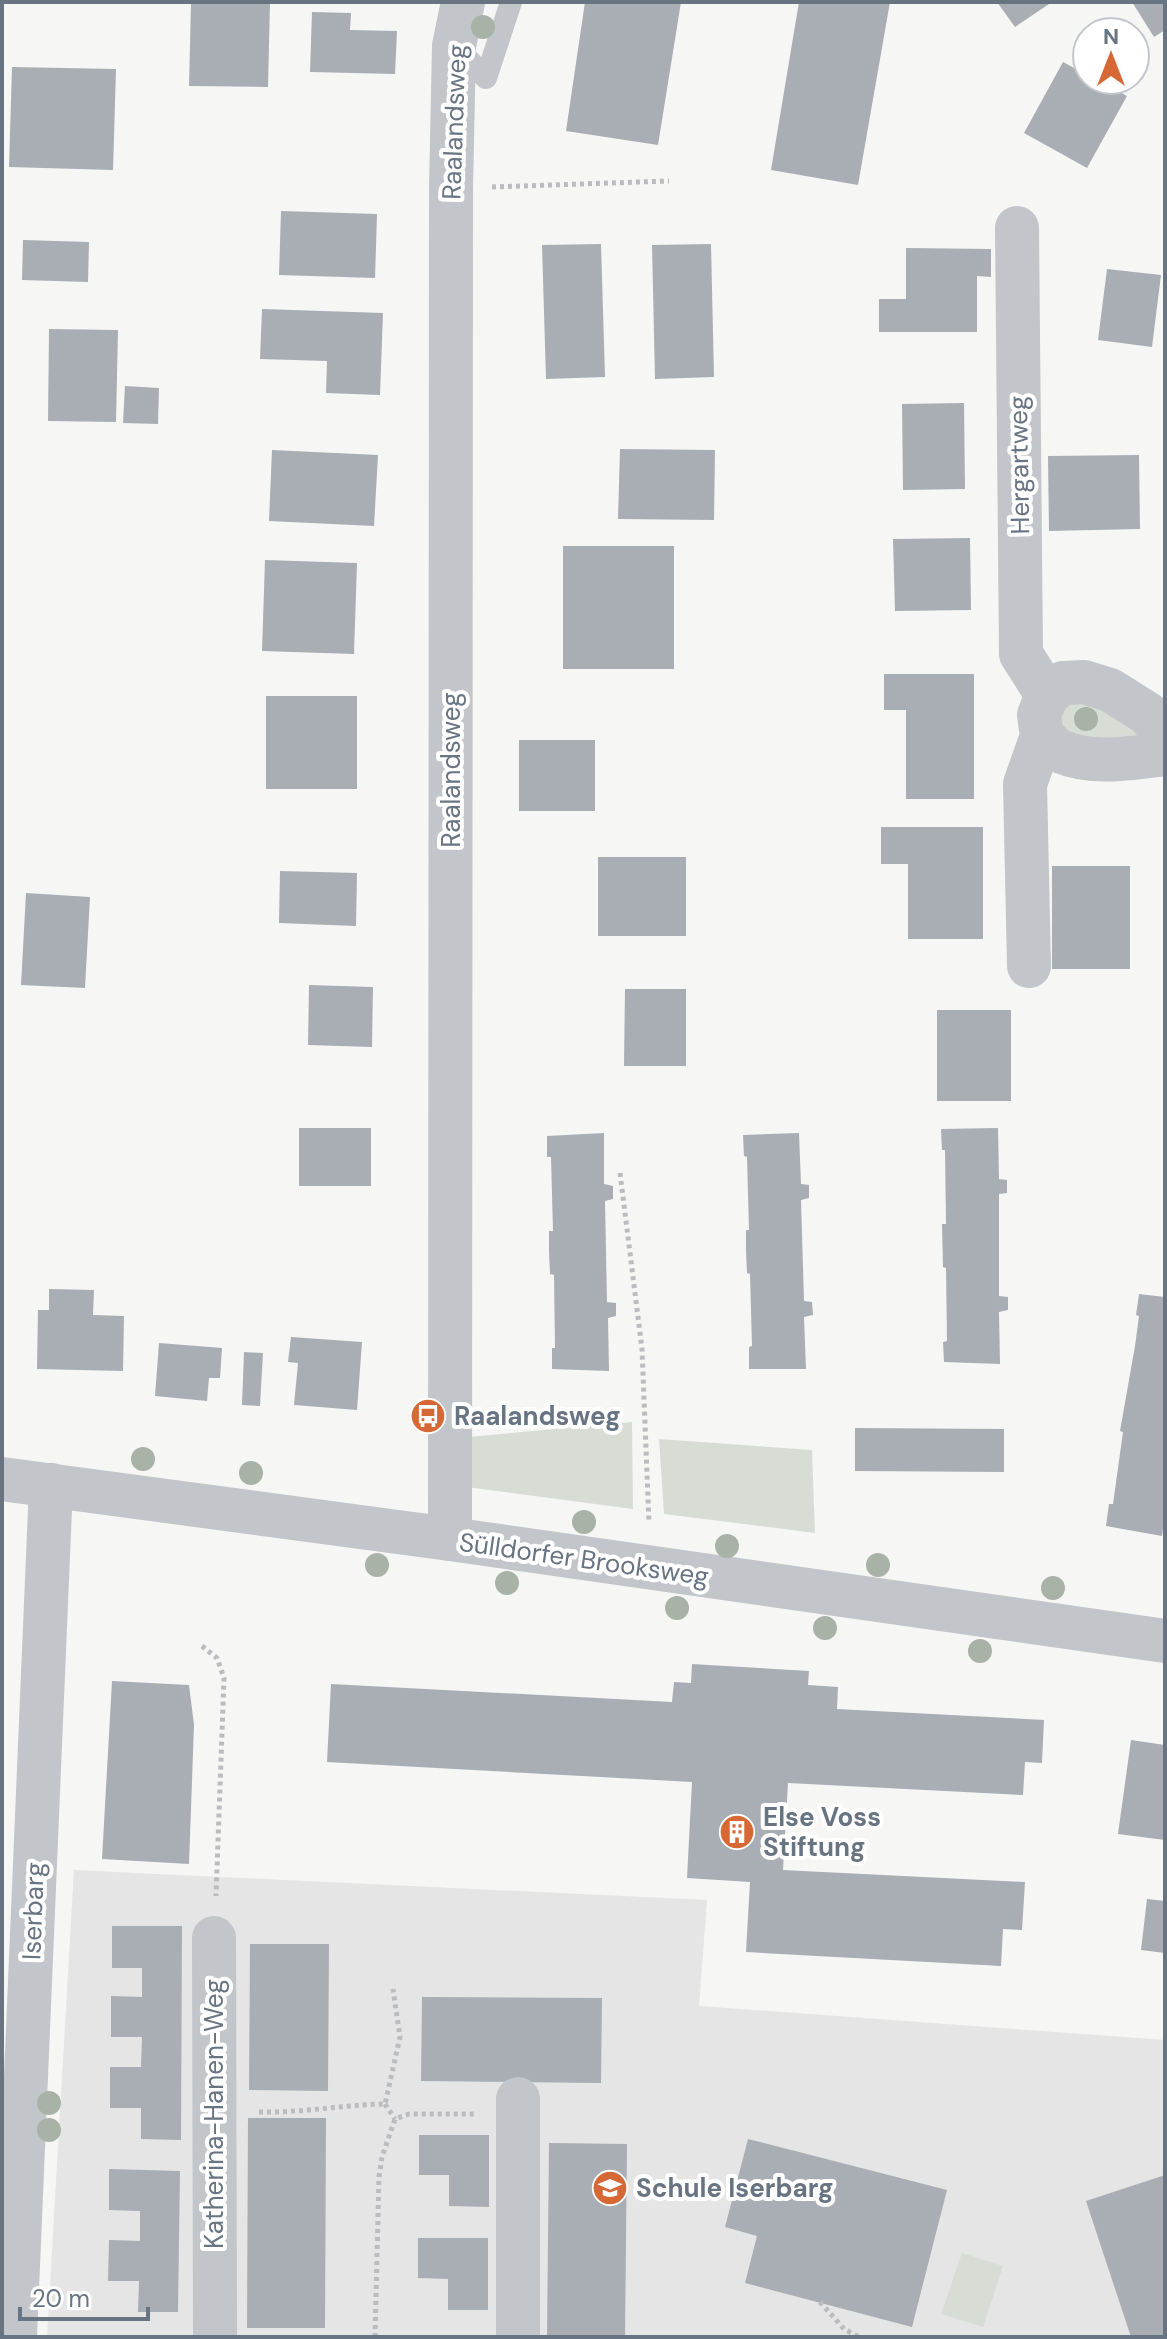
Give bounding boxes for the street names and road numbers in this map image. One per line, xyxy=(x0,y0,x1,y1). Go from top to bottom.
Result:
street label: Raalandsweg xyxy=(434,44,474,200)
street label: Hergartweg xyxy=(1001,395,1037,535)
street label: Raalandsweg xyxy=(434,692,468,848)
street label: Sülldorfer Brooksweg xyxy=(457,1525,711,1593)
street label: Iserbarg xyxy=(14,1862,52,1960)
street label: Katherina-Hanen-Weg xyxy=(197,1979,231,2249)

